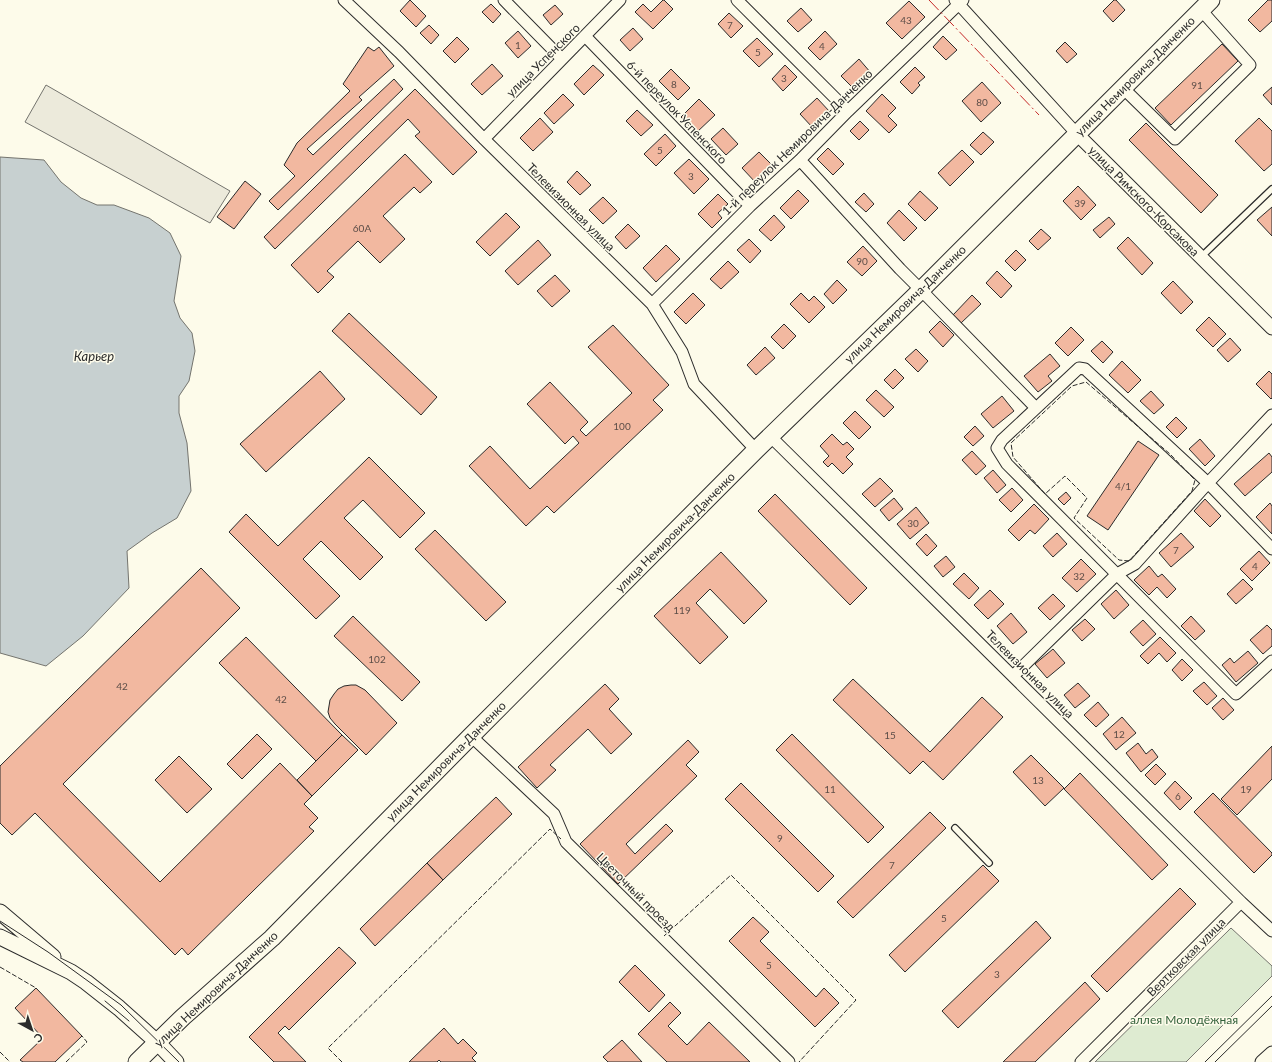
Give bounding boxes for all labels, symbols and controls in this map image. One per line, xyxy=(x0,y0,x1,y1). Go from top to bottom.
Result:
street label: улица Немировича-Данченко xyxy=(1072,13,1198,139)
house number: 43 xyxy=(900,14,912,26)
house number: 7 xyxy=(727,19,733,31)
street label: улица Успенского xyxy=(503,20,583,100)
house number: 1 xyxy=(515,39,521,51)
house number: 4 xyxy=(819,40,825,52)
house number: 5 xyxy=(755,46,761,58)
street label: 6-й переулок Успенского xyxy=(624,57,730,167)
street label: 1-й переулок Немировича-Данченко xyxy=(719,66,876,218)
house number: 3 xyxy=(781,72,787,84)
house number: 8 xyxy=(671,78,677,90)
house number: 91 xyxy=(1191,79,1203,91)
house number: 80 xyxy=(976,96,988,108)
street label: улица Римского-Корсакова xyxy=(1086,143,1202,259)
house number: 5 xyxy=(657,144,663,156)
street label: Телевизионная улица xyxy=(524,160,618,254)
house number: 3 xyxy=(688,170,694,182)
house number: 39 xyxy=(1074,197,1086,209)
house number: 60А xyxy=(353,222,371,234)
street label: улица Немировича-Данченко xyxy=(841,242,969,366)
house number: 90 xyxy=(856,255,868,267)
water label: Карьер xyxy=(74,348,114,364)
house number: 100 xyxy=(613,420,631,432)
street label: улица Немировича-Данченко xyxy=(612,469,738,595)
house number: 4/1 xyxy=(1115,480,1131,492)
house number: 30 xyxy=(907,517,919,529)
house number: 7 xyxy=(1173,544,1179,556)
house number: 4 xyxy=(1252,560,1258,572)
house number: 32 xyxy=(1073,570,1085,582)
house number: 119 xyxy=(673,604,691,616)
street label: Телевизионная улица xyxy=(983,627,1077,721)
house number: 102 xyxy=(368,653,386,665)
house number: 42 xyxy=(116,680,128,692)
house number: 42 xyxy=(275,693,287,705)
street label: улица Немировича-Данченко xyxy=(383,698,509,824)
house number: 12 xyxy=(1113,728,1125,740)
house number: 15 xyxy=(884,729,896,741)
house number: 13 xyxy=(1032,774,1044,786)
house number: 11 xyxy=(824,783,836,795)
house number: 19 xyxy=(1240,783,1252,795)
house number: 6 xyxy=(1175,790,1181,802)
house number: 9 xyxy=(777,832,783,844)
street label: Цветочный проезд xyxy=(594,850,679,935)
house number: 7 xyxy=(889,859,895,871)
house number: 5 xyxy=(941,912,947,924)
street label: Вертковская улица xyxy=(1144,915,1228,999)
street label: улица Немировича-Данченко xyxy=(151,928,281,1050)
house number: 5 xyxy=(766,959,772,971)
house number: 3 xyxy=(994,968,1000,980)
north arrow xyxy=(12,1010,52,1050)
park label: аллея Молодёжная xyxy=(1130,1012,1238,1027)
text: С xyxy=(31,1031,46,1046)

